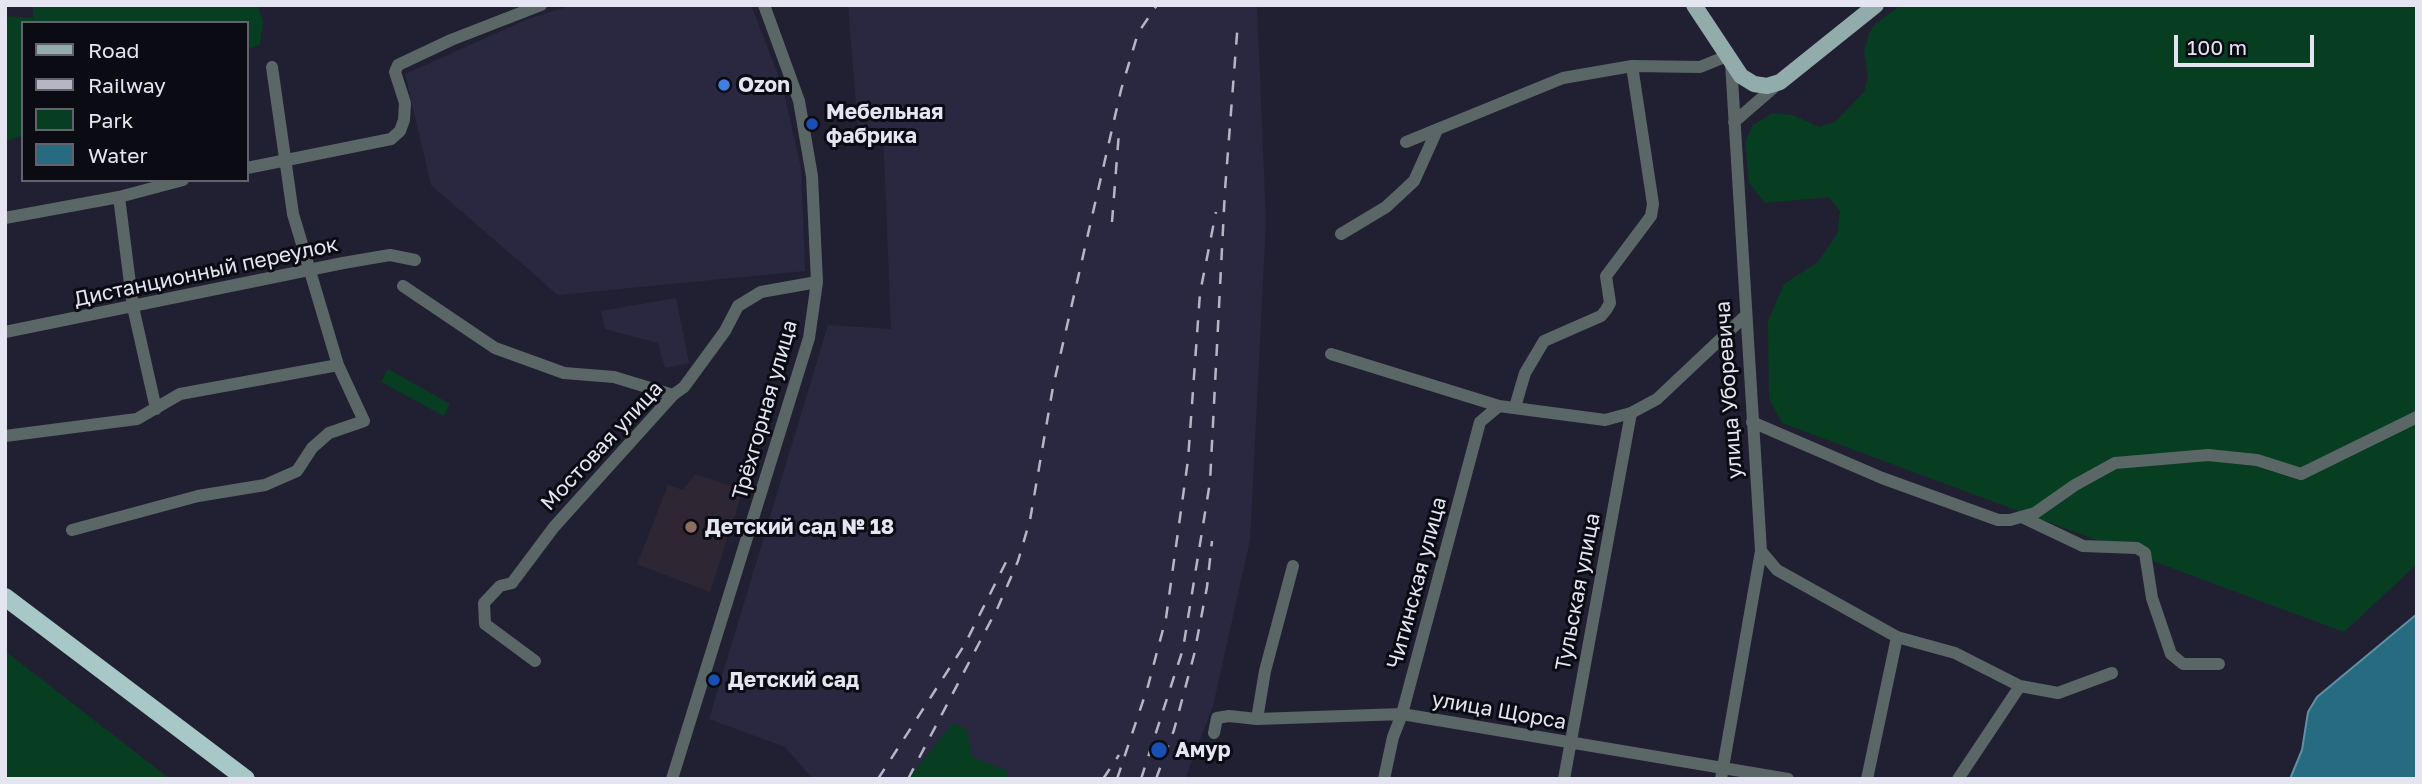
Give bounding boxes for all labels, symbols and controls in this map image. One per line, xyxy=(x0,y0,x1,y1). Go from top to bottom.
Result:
legend xyxy=(21,21,248,182)
scale bar xyxy=(2177,21,2317,65)
text: 100 m xyxy=(2187,34,2247,60)
text: Road xyxy=(88,37,139,63)
text: Railway xyxy=(88,72,166,98)
place label: Ozon xyxy=(738,72,790,98)
marker: Ozon xyxy=(716,77,732,93)
place label: Мебельная фабрика xyxy=(826,99,943,149)
text: Park xyxy=(88,107,133,133)
marker: Мебельная фабрика xyxy=(804,116,820,132)
text: Water xyxy=(88,142,148,168)
street label: Дистанционный переулок xyxy=(72,232,340,312)
street label: улица Уборевича xyxy=(1710,300,1748,480)
street label: Трёхгорная улица xyxy=(727,317,803,503)
street label: Мостовая улица xyxy=(536,376,668,516)
street label: Читинская улица xyxy=(1382,494,1452,672)
street label: Тульская улица xyxy=(1550,511,1606,673)
place label: Детский сад № 18 xyxy=(705,514,894,540)
marker: Детский сад № 18 xyxy=(683,519,699,535)
place label: Детский сад xyxy=(728,667,859,693)
marker: Детский сад xyxy=(706,672,722,688)
street label: улица Щорса xyxy=(1430,687,1568,735)
place label: Амур xyxy=(1175,737,1231,763)
marker: Амур xyxy=(1149,740,1169,760)

